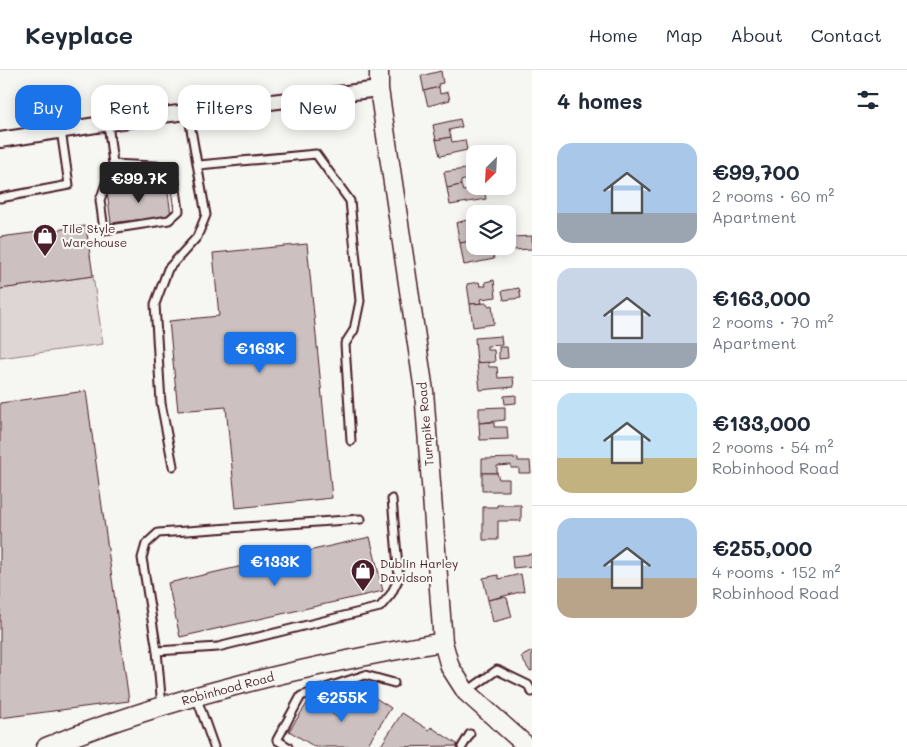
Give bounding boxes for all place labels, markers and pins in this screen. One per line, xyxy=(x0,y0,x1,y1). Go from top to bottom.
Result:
pin: €99.7K xyxy=(98,162,180,204)
place label: Tile Style Warehouse xyxy=(62,220,127,250)
shop icon: Tile Style Warehouse xyxy=(32,223,58,257)
pin: €163K xyxy=(225,332,295,374)
pin: €133K xyxy=(240,544,310,587)
place label: Dublin Harley Davidson xyxy=(380,555,458,585)
shop icon: Dublin Harley Davidson xyxy=(350,558,376,592)
pin: €255K xyxy=(307,680,377,723)

